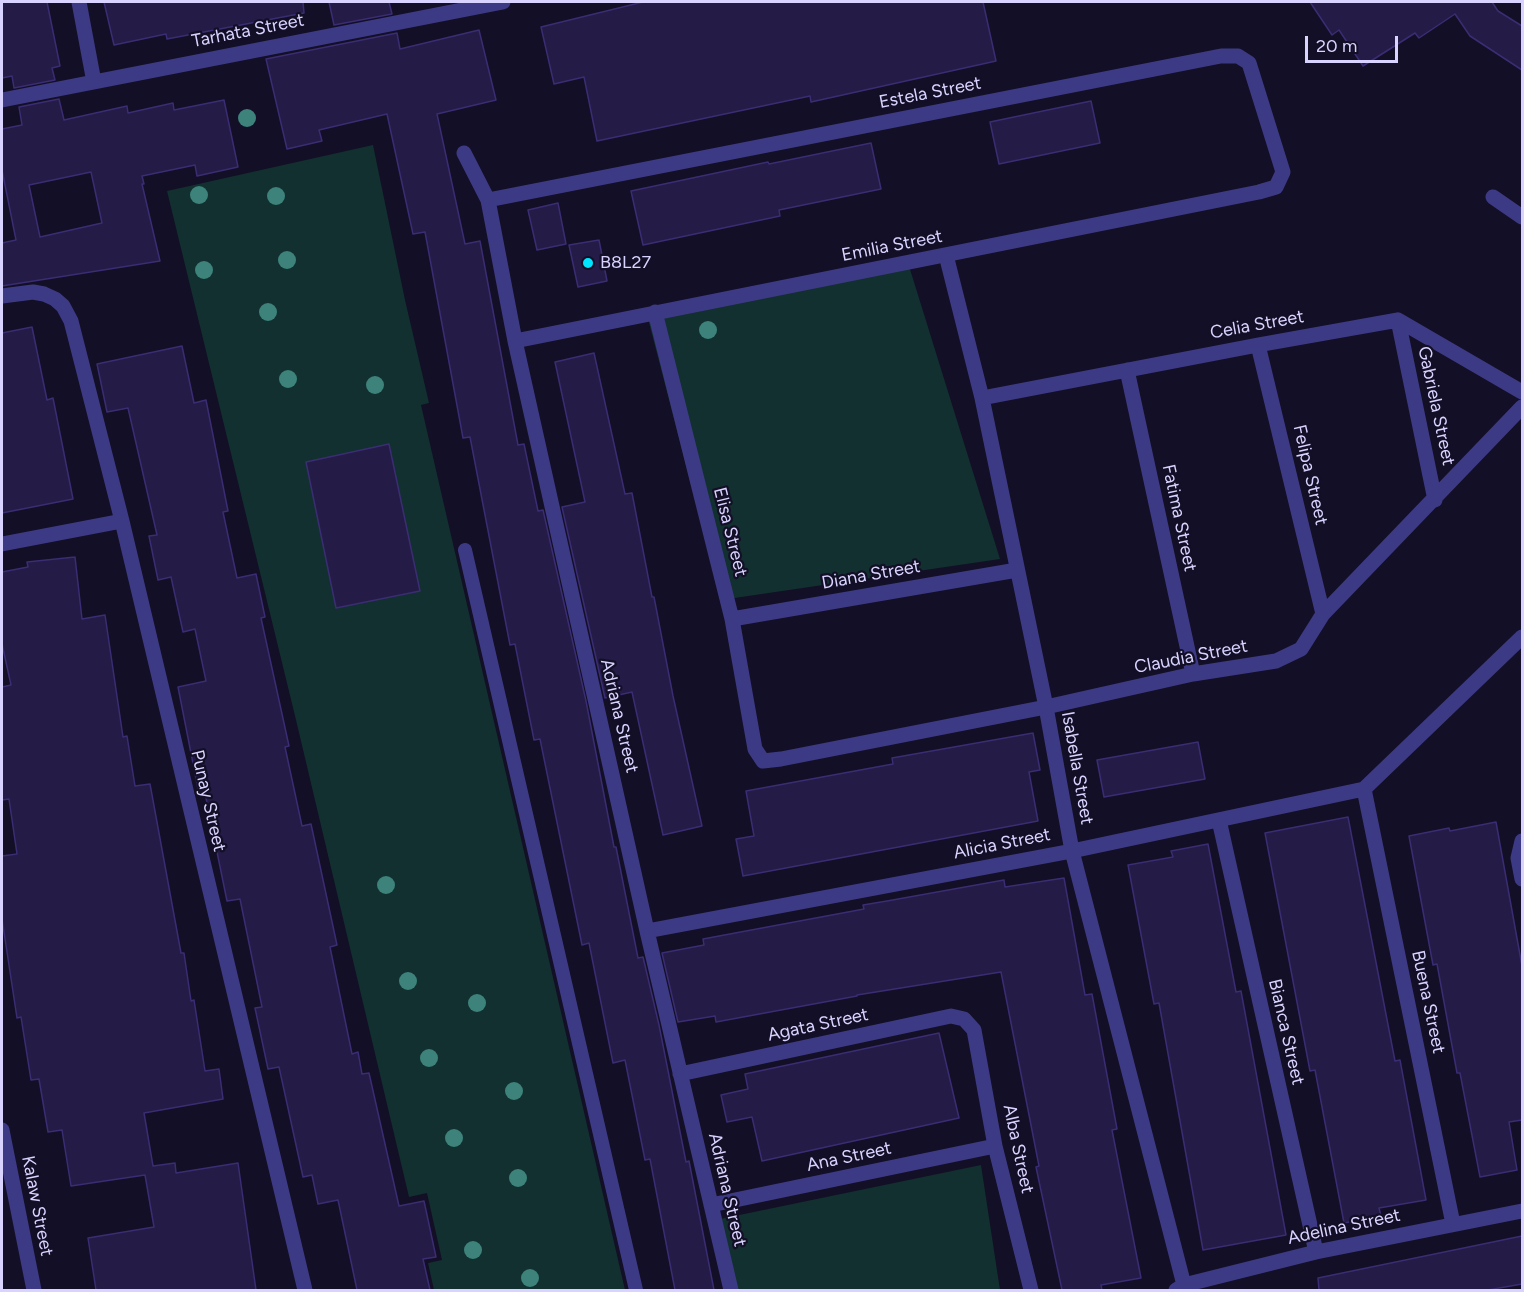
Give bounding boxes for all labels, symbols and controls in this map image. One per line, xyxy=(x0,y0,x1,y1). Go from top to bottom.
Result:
street label: Tarhata Street xyxy=(190,10,306,52)
scale bar xyxy=(1308,24,1401,62)
text: 20 m xyxy=(1316,35,1357,57)
street label: Estela Street xyxy=(877,73,983,113)
street label: Emilia Street xyxy=(840,226,944,266)
place label: B8L27 xyxy=(600,252,651,274)
marker: B8L27 xyxy=(581,256,595,270)
street label: Celia Street xyxy=(1208,306,1306,344)
street label: Gabriela Street xyxy=(1413,344,1459,468)
street label: Felipa Street xyxy=(1288,423,1332,527)
street label: Fatima Street xyxy=(1157,462,1201,574)
street label: Elisa Street xyxy=(708,485,752,579)
street label: Diana Street xyxy=(820,556,922,594)
street label: Claudia Street xyxy=(1133,635,1249,679)
street label: Adriana Street xyxy=(595,657,643,775)
street label: Isabella Street xyxy=(1056,710,1098,826)
street label: Punay Street xyxy=(186,748,230,854)
street label: Alicia Street xyxy=(952,824,1052,864)
street label: Buena Street xyxy=(1407,948,1449,1056)
street label: Bianca Street xyxy=(1263,977,1309,1087)
street label: Agata Street xyxy=(766,1004,870,1046)
street label: Alba Street xyxy=(998,1102,1038,1196)
street label: Adriana Street xyxy=(703,1131,751,1249)
street label: Ana Street xyxy=(805,1137,893,1177)
street label: Kalaw Street xyxy=(17,1154,57,1258)
street label: Adelina Street xyxy=(1286,1205,1402,1249)

